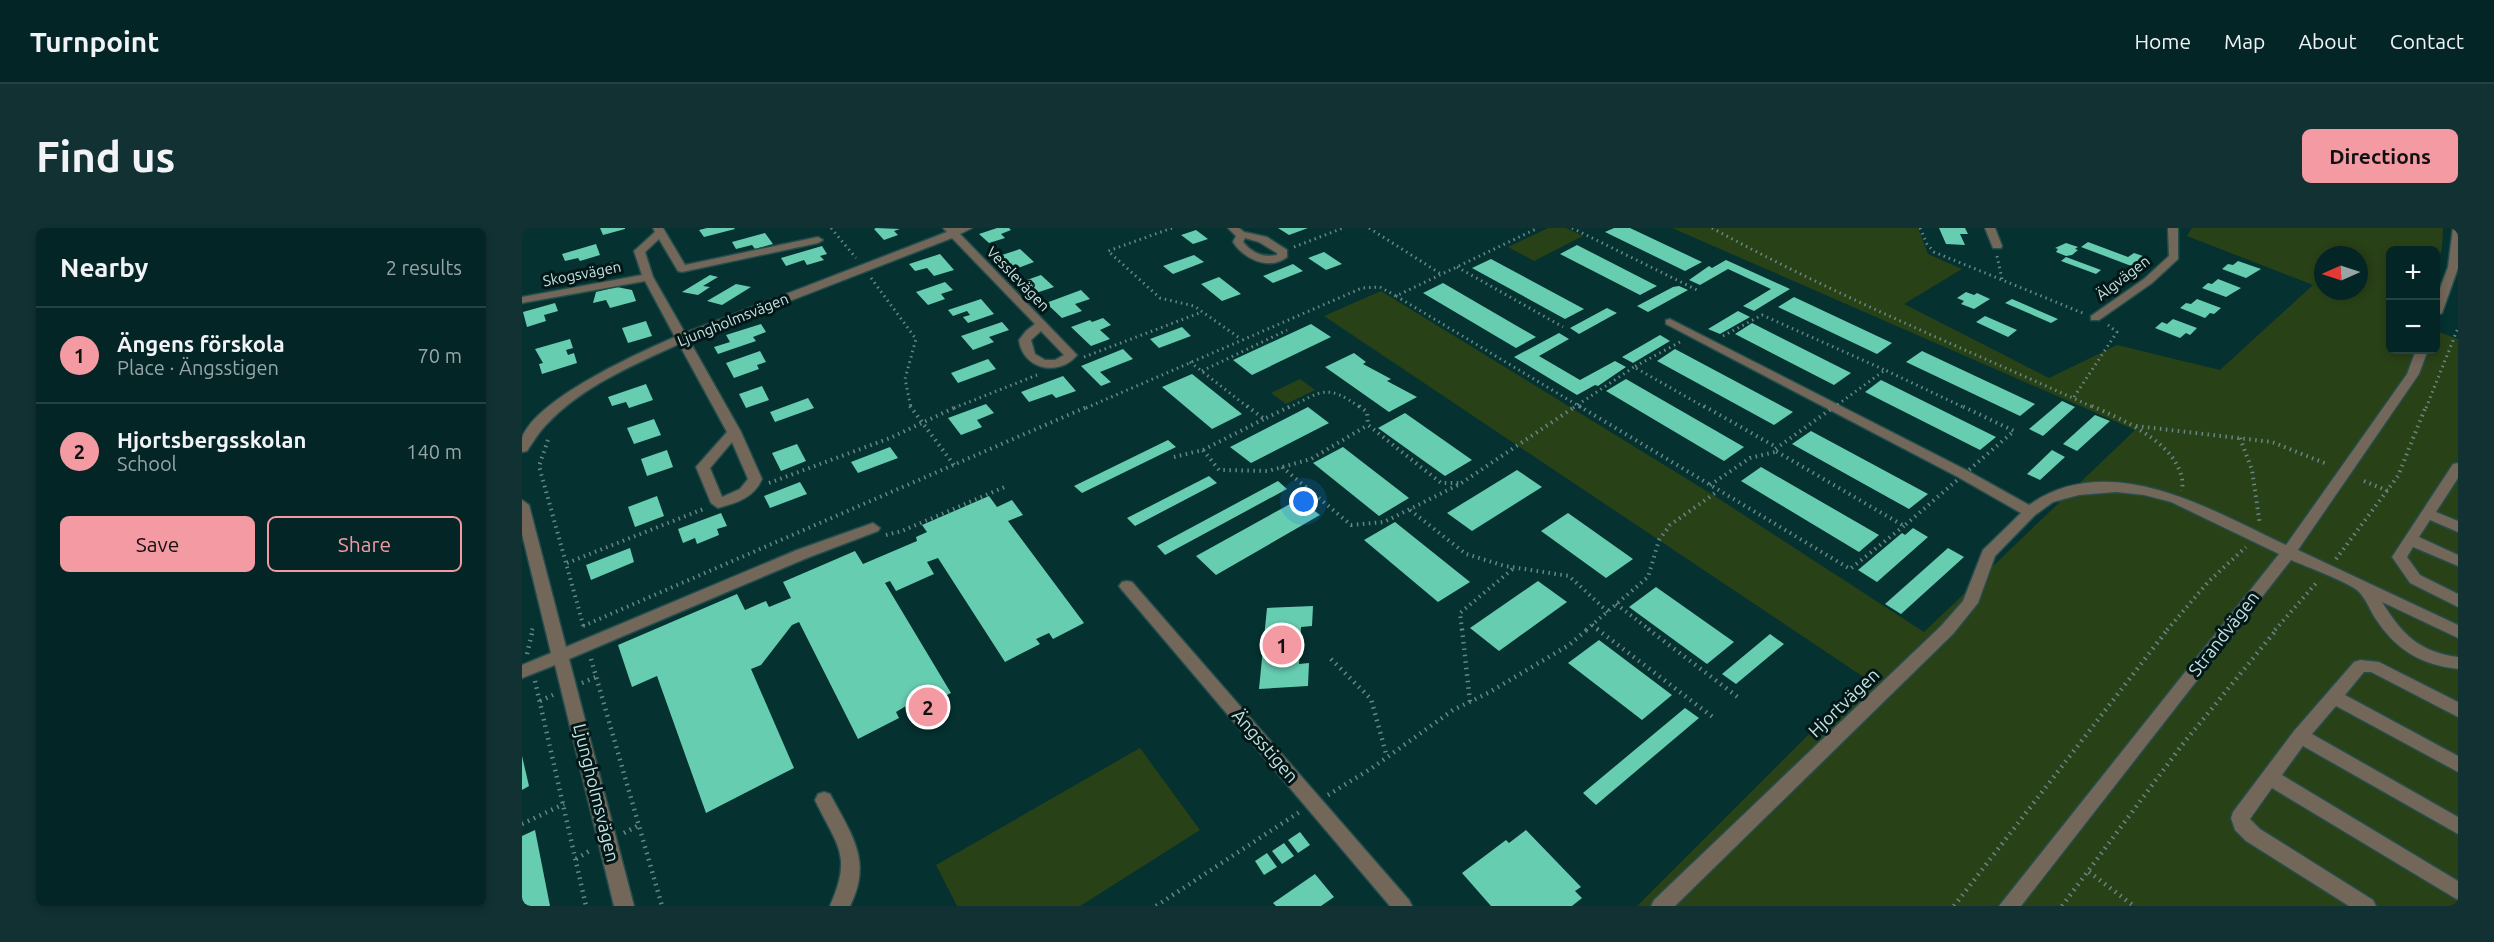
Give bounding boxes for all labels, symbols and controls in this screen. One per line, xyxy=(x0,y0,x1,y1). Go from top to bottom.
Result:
text: Turnpoint xyxy=(30,26,159,57)
text: Home xyxy=(2134,29,2191,53)
text: Map xyxy=(2224,29,2265,53)
text: About xyxy=(2298,29,2357,53)
text: Contact xyxy=(2390,29,2464,53)
button: Directions xyxy=(2302,129,2458,183)
text: Find us xyxy=(36,133,175,180)
street label: Vesslevägen xyxy=(983,243,1053,314)
north arrow xyxy=(2314,246,2368,300)
map controls xyxy=(2386,246,2440,354)
button: + xyxy=(2386,246,2440,300)
street label: Älgvägen xyxy=(2093,252,2153,303)
text: Nearby xyxy=(60,253,148,282)
text: 2 results xyxy=(386,256,462,279)
street label: Skogsvägen xyxy=(541,258,623,289)
street label: Ljungholmsvägen xyxy=(675,290,791,350)
button: − xyxy=(2386,300,2440,354)
text: Ängens förskola xyxy=(117,331,285,356)
text: 1 xyxy=(74,344,85,367)
text: 70 m xyxy=(418,344,462,367)
text: Place · Ängsstigen xyxy=(117,356,279,379)
text: Hjortsbergsskolan xyxy=(117,427,306,452)
text: 2 xyxy=(74,440,85,463)
text: 140 m xyxy=(406,440,462,463)
text: School xyxy=(117,452,177,475)
your location xyxy=(1289,487,1318,516)
button: Save xyxy=(60,516,255,572)
button: Share xyxy=(267,516,462,572)
street label: Strandvägen xyxy=(2184,587,2262,680)
pin: 1 xyxy=(1262,622,1302,668)
street label: Hjortvägen xyxy=(1804,664,1883,741)
pin: 2 xyxy=(908,684,948,730)
street label: Ängsstigen xyxy=(1229,705,1303,786)
street label: Ljungholmsvägen xyxy=(570,721,624,864)

